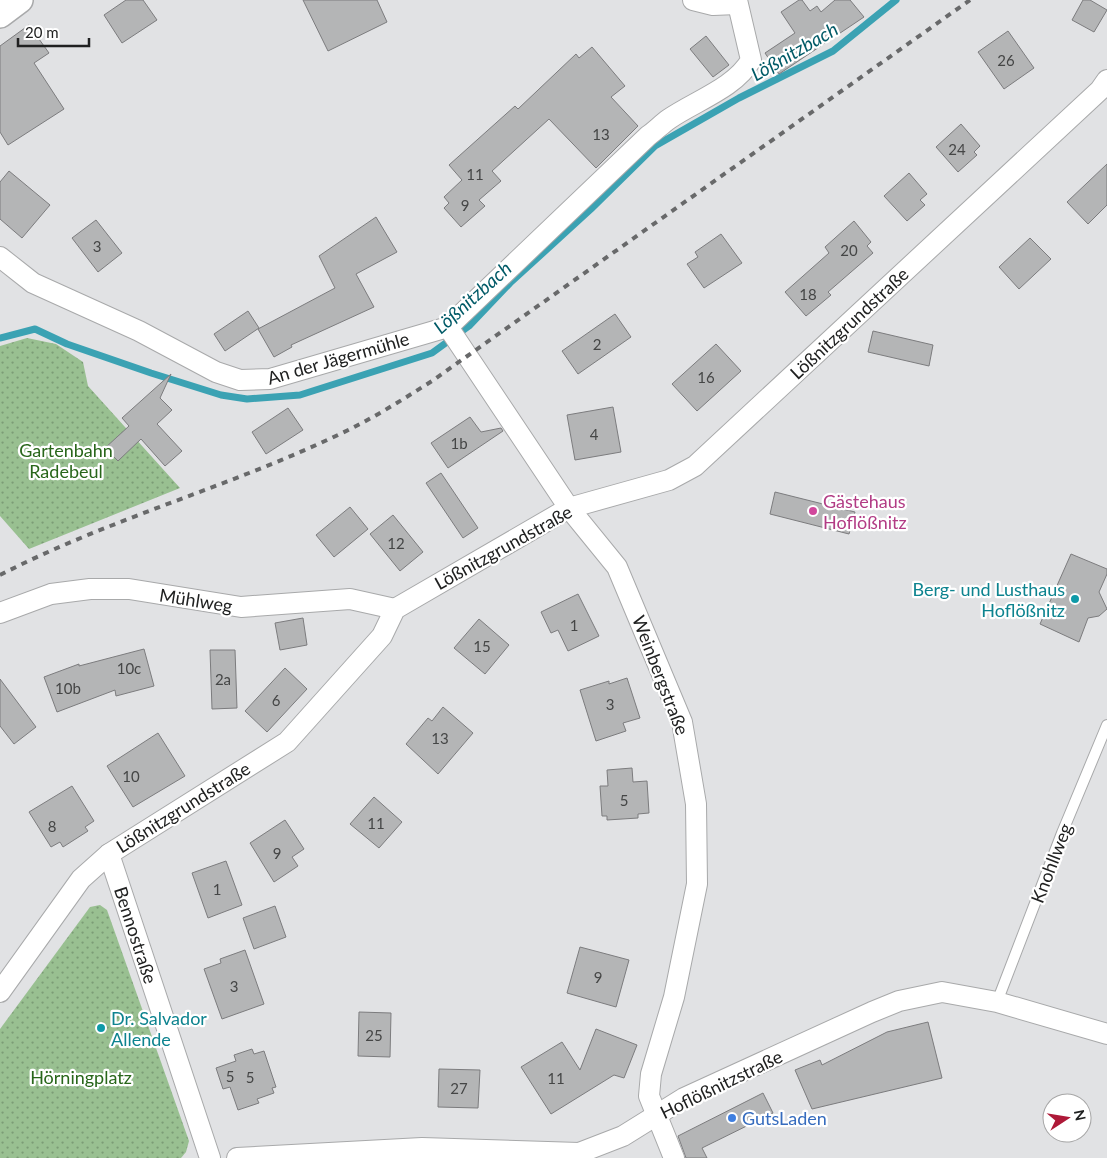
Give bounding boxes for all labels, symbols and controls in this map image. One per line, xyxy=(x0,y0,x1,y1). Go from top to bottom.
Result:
scale bar xyxy=(18,15,89,47)
water label: Lößnitzbach xyxy=(746,17,842,85)
text: 20 m xyxy=(25,23,59,41)
house number: 26 xyxy=(997,51,1015,69)
house number: 13 xyxy=(592,125,610,143)
house number: 24 xyxy=(948,140,966,158)
house number: 11 xyxy=(466,165,484,183)
house number: 9 xyxy=(461,196,469,214)
house number: 3 xyxy=(93,237,101,255)
house number: 20 xyxy=(840,241,858,259)
water label: Lößnitzbach xyxy=(428,256,516,338)
street label: Lößnitzgrundstraße xyxy=(785,263,913,383)
house number: 18 xyxy=(799,285,817,303)
street label: An der Jägermühle xyxy=(264,327,412,389)
house number: 2 xyxy=(593,335,601,353)
house number: 16 xyxy=(697,368,715,386)
house number: 4 xyxy=(590,425,599,443)
house number: 1b xyxy=(450,434,468,452)
park label: Gartenbahn Radebeul xyxy=(19,439,113,482)
place label: Gästehaus Hoflößnitz xyxy=(823,490,907,533)
street label: Lößnitzgrundstraße xyxy=(430,500,576,594)
marker: Gästehaus Hoflößnitz xyxy=(807,505,819,517)
house number: 12 xyxy=(387,534,405,552)
place label: Berg- und Lusthaus Hoflößnitz xyxy=(912,578,1065,621)
street label: Mühlweg xyxy=(158,583,234,617)
marker: Berg- und Lusthaus Hoflößnitz xyxy=(1069,593,1081,605)
street label: Weinbergstraße xyxy=(628,612,694,738)
house number: 1 xyxy=(570,616,578,634)
house number: 15 xyxy=(473,637,491,655)
house number: 10c xyxy=(117,659,141,677)
house number: 2a xyxy=(215,670,231,688)
house number: 10b xyxy=(55,679,81,697)
house number: 6 xyxy=(272,691,281,709)
house number: 3 xyxy=(606,695,614,713)
house number: 13 xyxy=(431,729,449,747)
street label: Lößnitzgrundstraße xyxy=(112,757,254,857)
house number: 10 xyxy=(122,767,140,785)
house number: 5 xyxy=(620,791,628,809)
house number: 11 xyxy=(367,814,385,832)
house number: 8 xyxy=(48,817,56,835)
street label: Knohllweg xyxy=(1026,820,1076,906)
house number: 9 xyxy=(273,844,281,862)
house number: 1 xyxy=(213,880,221,898)
street label: Bennostraße xyxy=(110,884,162,986)
house number: 9 xyxy=(594,968,602,986)
house number: 3 xyxy=(230,977,238,995)
place label: Dr. Salvador Allende xyxy=(111,1007,207,1050)
marker: Dr. Salvador Allende xyxy=(95,1022,107,1034)
house number: 25 xyxy=(365,1026,383,1044)
street label: Hoflößnitzstraße xyxy=(656,1045,786,1123)
park label: Hörningplatz xyxy=(30,1066,132,1088)
house number: 5 xyxy=(226,1067,234,1085)
house number: 5 xyxy=(246,1068,254,1086)
house number: 11 xyxy=(547,1069,565,1087)
house number: 27 xyxy=(450,1079,468,1097)
north arrow xyxy=(1042,1093,1092,1143)
place label: GutsLaden xyxy=(742,1107,827,1129)
text: N xyxy=(1071,1108,1090,1122)
marker: GutsLaden xyxy=(726,1112,738,1124)

